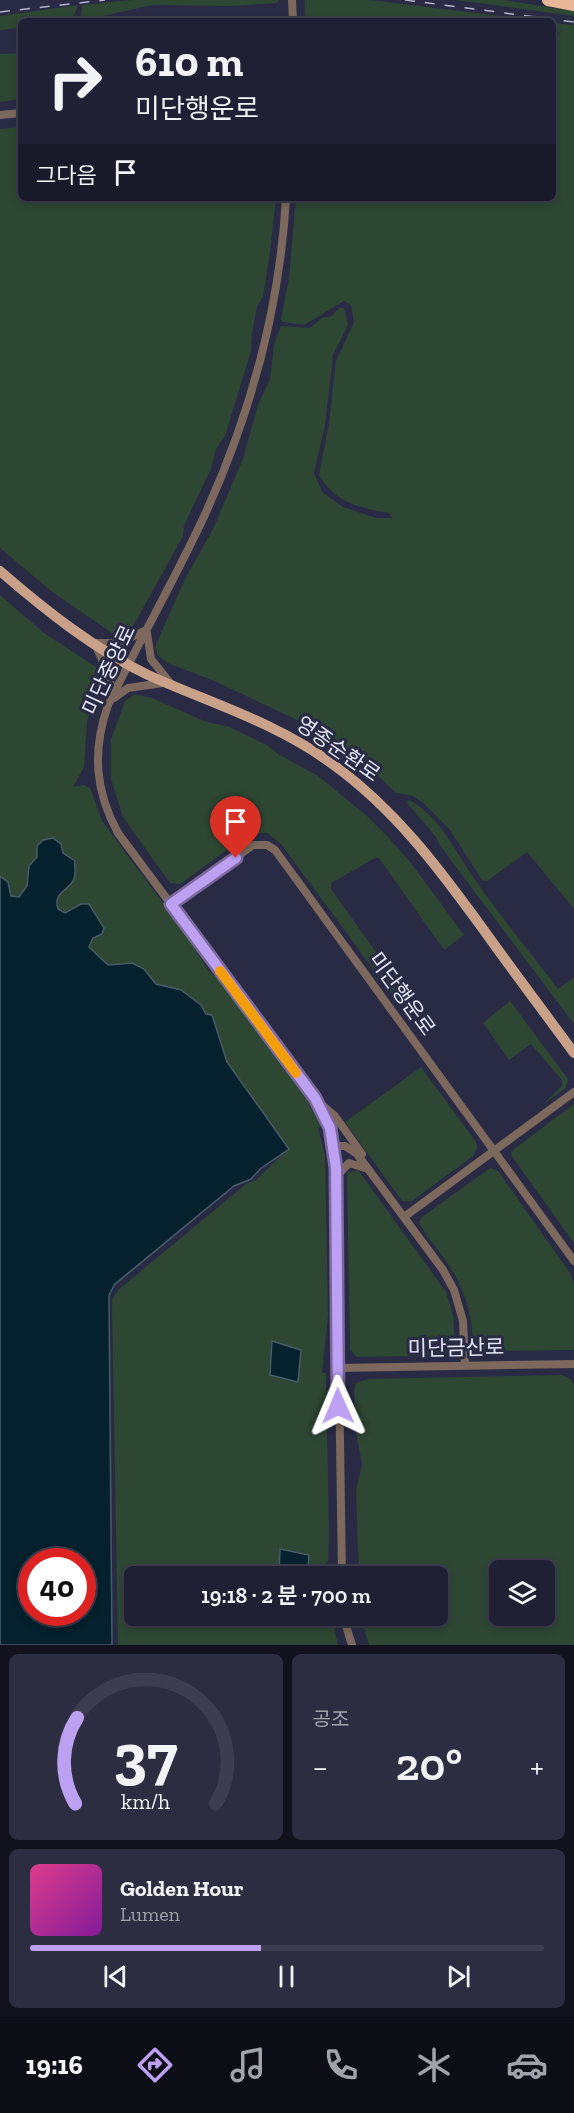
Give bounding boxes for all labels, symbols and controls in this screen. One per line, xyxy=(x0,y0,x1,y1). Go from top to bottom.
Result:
text: 610 m xyxy=(135,36,243,87)
icon: right xyxy=(36,42,114,120)
text: 미단행운로 xyxy=(135,93,259,125)
icon: arrive xyxy=(109,156,142,189)
text: 그다음 xyxy=(36,162,97,189)
street label: 미단중앙로 xyxy=(77,621,140,719)
street label: 영종순환로 xyxy=(292,711,385,787)
pin xyxy=(210,796,261,858)
icon: arrive xyxy=(219,805,252,838)
street label: 미단행운로 xyxy=(364,947,441,1040)
street label: 미단금산로 xyxy=(407,1334,505,1361)
position arrow xyxy=(306,1374,370,1438)
speed limit sign: 40 xyxy=(18,1548,96,1626)
map controls xyxy=(489,1560,555,1626)
button: layers xyxy=(489,1560,555,1626)
text: 19:18 · 2 분 · 700 m xyxy=(201,1582,371,1609)
text: 공조 xyxy=(313,1707,349,1731)
text: 37 xyxy=(114,1719,178,1794)
text: 20° xyxy=(396,1738,462,1792)
text: − xyxy=(313,1747,328,1786)
text: + xyxy=(530,1747,544,1786)
text: km/h xyxy=(121,1789,170,1814)
text: Golden Hour xyxy=(120,1875,244,1902)
text: Lumen xyxy=(120,1902,180,1926)
icon: previous xyxy=(99,1960,132,1993)
icon: pause xyxy=(270,1960,303,1993)
icon: next xyxy=(442,1960,475,1993)
icon: directions xyxy=(134,2044,176,2086)
icon: music xyxy=(227,2044,269,2086)
icon: phone xyxy=(320,2044,362,2086)
icon: climate xyxy=(413,2044,455,2086)
icon: car xyxy=(506,2044,548,2086)
text: 19:16 xyxy=(26,2049,83,2081)

